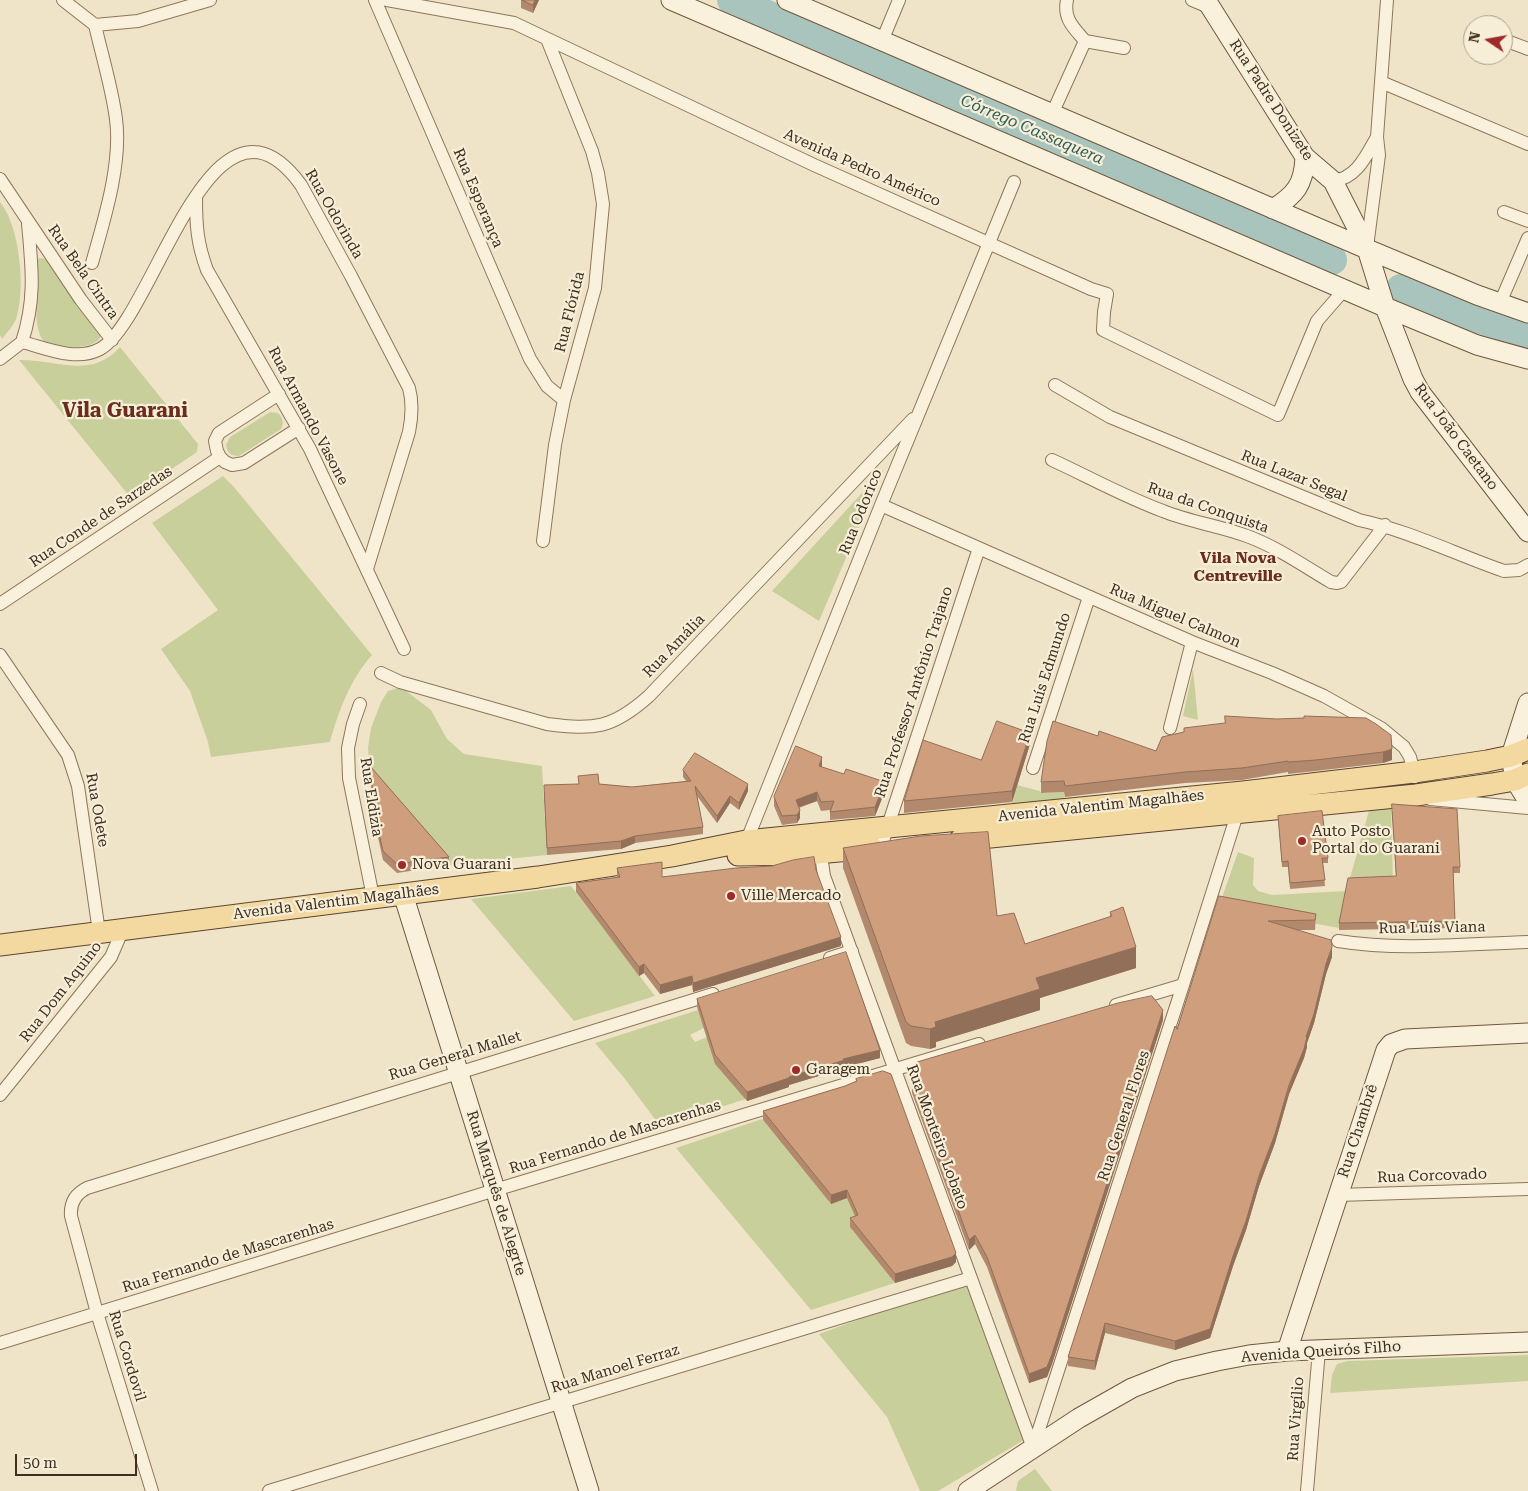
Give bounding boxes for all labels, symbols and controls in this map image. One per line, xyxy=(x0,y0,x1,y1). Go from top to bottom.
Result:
north arrow xyxy=(1463,15,1513,65)
text: N xyxy=(1465,30,1483,44)
street label: Rua Padre Donizete xyxy=(1225,36,1317,164)
water label: Córrego Cassaquera xyxy=(958,91,1106,169)
street label: Avenida Pedro Américo xyxy=(781,125,943,211)
street label: Rua Esperança xyxy=(449,145,507,251)
street label: Rua Odorinda xyxy=(301,166,367,262)
street label: Rua Bela Cintra xyxy=(44,221,122,323)
street label: Rua Flórida xyxy=(551,270,589,354)
street label: Rua Armando Vasone xyxy=(264,344,352,488)
street label: Rua João Caetano xyxy=(1410,380,1502,494)
district label: Vila Guarani xyxy=(62,399,188,423)
street label: Rua Lazar Segal xyxy=(1238,447,1350,505)
street label: Rua Conde de Sarzedas xyxy=(26,462,176,572)
street label: Rua Odorico xyxy=(836,467,886,557)
street label: Rua da Conquista xyxy=(1145,479,1271,537)
district label: Vila Nova Centreville xyxy=(1194,548,1282,586)
street label: Rua Miguel Calmon xyxy=(1107,580,1243,652)
street label: Rua Professor Antônio Trajano xyxy=(871,584,957,800)
street label: Rua Luís Edmundo xyxy=(1015,610,1075,746)
street label: Rua Amália xyxy=(639,611,709,681)
street label: Rua Eldizia xyxy=(356,756,386,838)
street label: Rua Odete xyxy=(82,772,112,848)
street label: Avenida Valentim Magalhães xyxy=(997,786,1205,826)
place label: Auto Posto Portal do Guarani xyxy=(1312,823,1440,858)
marker: Auto Posto Portal do Guarani xyxy=(1296,835,1308,847)
place label: Nova Guarani xyxy=(412,856,511,874)
marker: Nova Guarani xyxy=(396,859,408,871)
street label: Avenida Valentim Magalhães xyxy=(232,880,440,924)
place label: Ville Mercado xyxy=(741,887,841,905)
marker: Ville Mercado xyxy=(725,890,737,902)
street label: Rua Luís Viana xyxy=(1378,918,1486,938)
street label: Rua Dom Aquino xyxy=(16,938,106,1046)
street label: Rua General Mallet xyxy=(387,1027,523,1085)
street label: Rua General Flores xyxy=(1094,1048,1154,1184)
place label: Garagem xyxy=(806,1061,870,1079)
street label: Rua Monteiro Lobato xyxy=(902,1062,972,1212)
marker: Garagem xyxy=(790,1064,802,1076)
street label: Rua Chambrê xyxy=(1334,1082,1382,1180)
street label: Rua Fernando de Mascarenhas xyxy=(507,1096,723,1178)
street label: Rua Marquês de Alegrte xyxy=(462,1108,530,1278)
street label: Rua Corcovado xyxy=(1377,1165,1487,1187)
street label: Rua Fernando de Mascarenhas xyxy=(120,1215,336,1297)
street label: Rua Cordovil xyxy=(105,1308,149,1404)
street label: Avenida Queirós Filho xyxy=(1240,1337,1402,1367)
street label: Rua Manoel Ferraz xyxy=(549,1341,681,1397)
street label: Rua Virgílio xyxy=(1284,1376,1308,1462)
scale bar xyxy=(18,1444,140,1476)
text: 50 m xyxy=(23,1454,57,1472)

